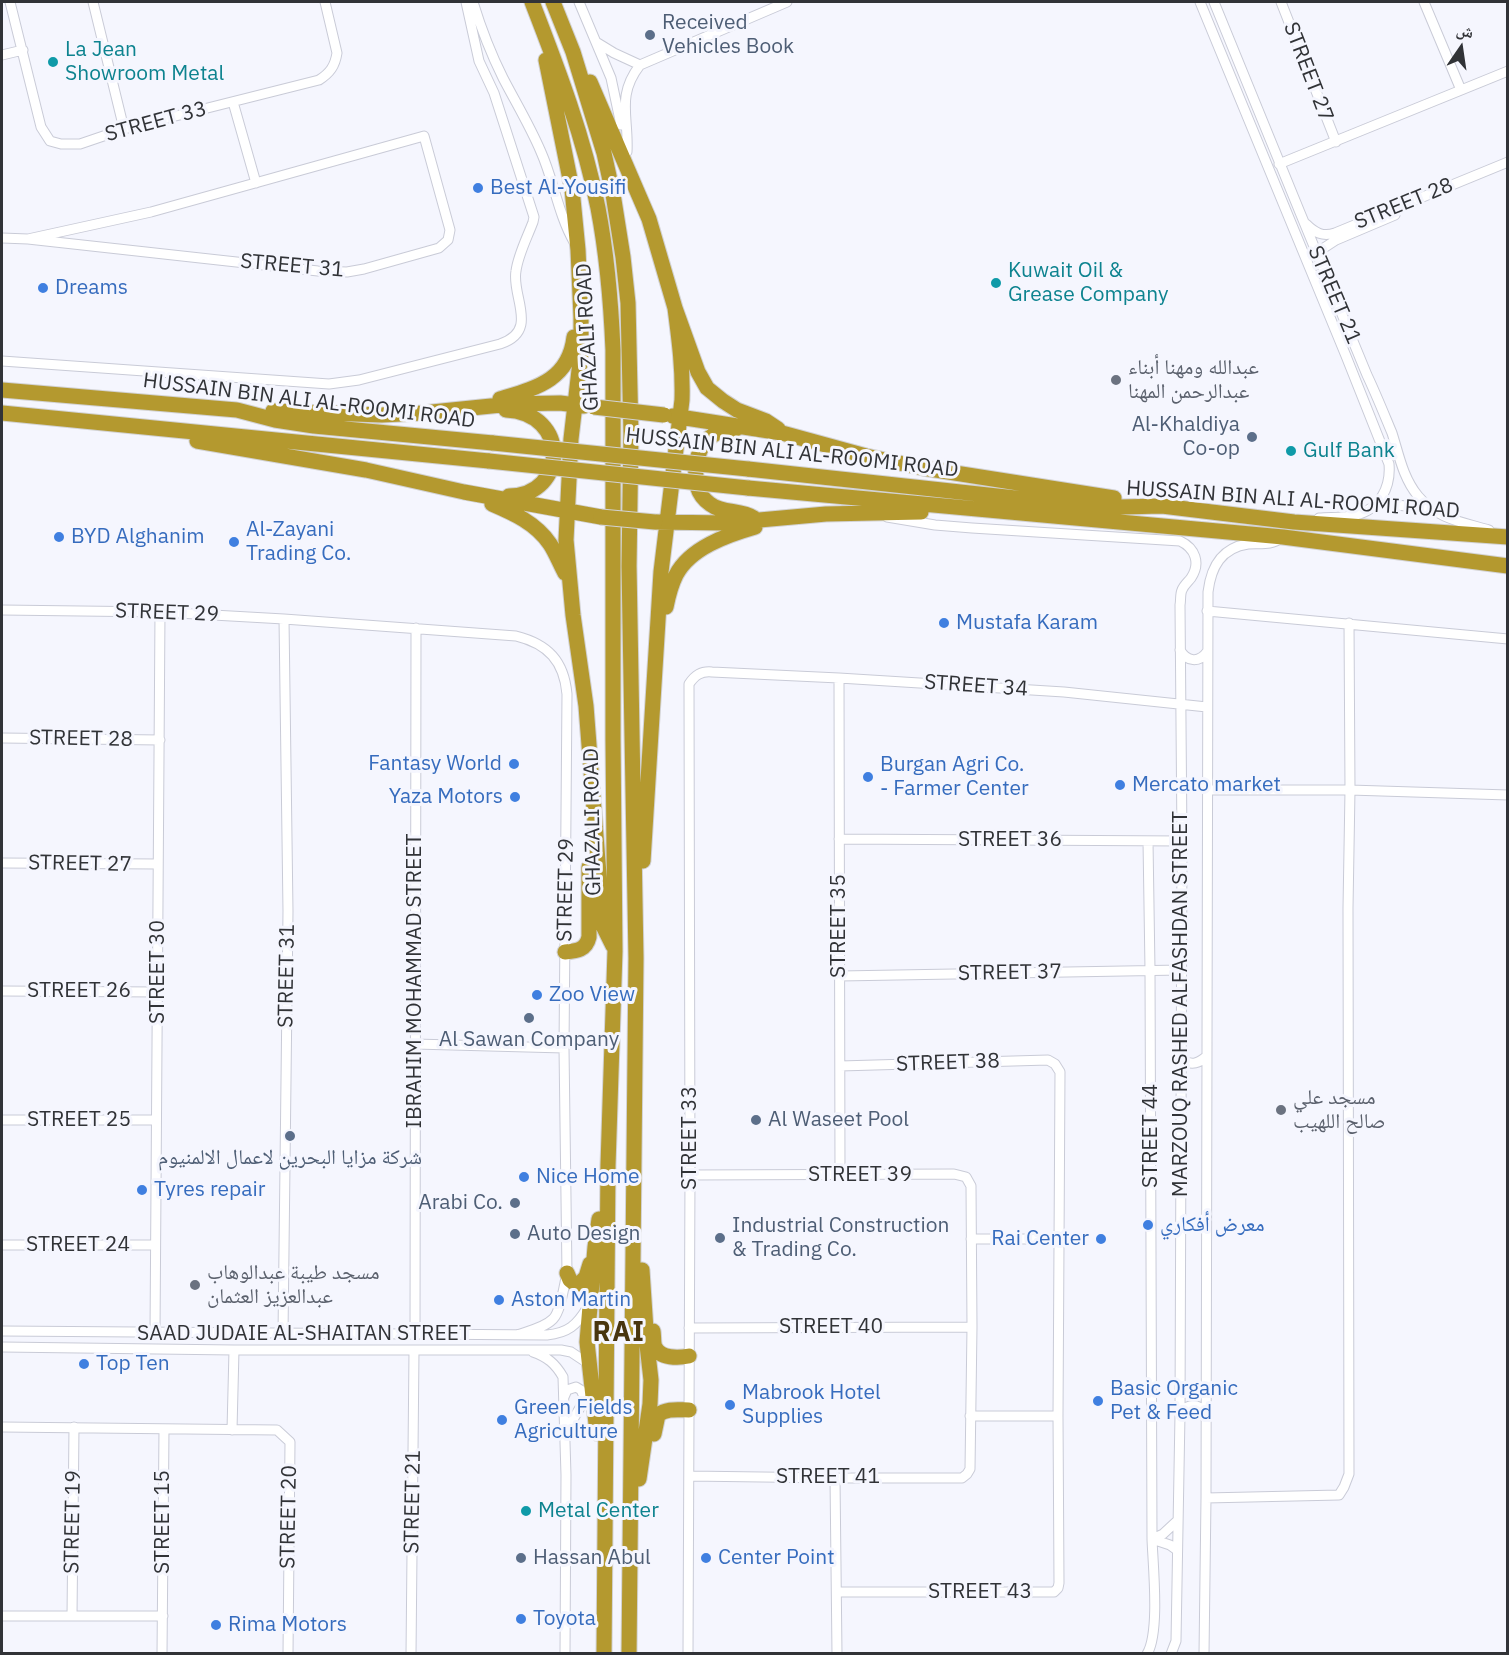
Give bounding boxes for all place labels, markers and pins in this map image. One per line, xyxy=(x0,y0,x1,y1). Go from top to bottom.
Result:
place label: Received Vehicles Book xyxy=(662,10,794,60)
marker: Received Vehicles Book xyxy=(643,28,657,42)
place label: La Jean Showroom Metal xyxy=(65,37,224,87)
marker: La Jean Showroom Metal xyxy=(46,55,60,69)
place label: Best Al-Yousifi xyxy=(490,175,626,201)
marker: Best Al-Yousifi xyxy=(471,181,485,195)
place label: Kuwait Oil & Grease Company xyxy=(1008,258,1168,308)
place label: Dreams xyxy=(55,275,128,301)
marker: Kuwait Oil & Grease Company xyxy=(989,276,1003,290)
marker: Dreams xyxy=(36,281,50,295)
place label: عبدالله ومهنا أبناء عبدالرحمن المهنا xyxy=(1128,355,1259,405)
marker: عبدالله ومهنا أبناء عبدالرحمن المهنا xyxy=(1109,373,1123,387)
place label: Al-Khaldiya Co-op xyxy=(1132,412,1240,462)
marker: Al-Khaldiya Co-op xyxy=(1245,430,1259,444)
place label: Gulf Bank xyxy=(1303,438,1395,464)
marker: Gulf Bank xyxy=(1284,444,1298,458)
place label: Al-Zayani Trading Co. xyxy=(246,517,351,567)
place label: BYD Alghanim xyxy=(71,524,204,550)
marker: BYD Alghanim xyxy=(52,530,66,544)
marker: Al-Zayani Trading Co. xyxy=(227,535,241,549)
place label: Mustafa Karam xyxy=(956,610,1098,636)
marker: Mustafa Karam xyxy=(937,616,951,630)
place label: Fantasy World xyxy=(368,751,502,777)
place label: Burgan Agri Co. - Farmer Center xyxy=(880,752,1029,802)
marker: Fantasy World xyxy=(507,757,521,771)
marker: Burgan Agri Co. - Farmer Center xyxy=(861,770,875,784)
place label: Mercato market xyxy=(1132,772,1281,798)
marker: Mercato market xyxy=(1113,778,1127,792)
place label: Yaza Motors xyxy=(389,784,503,810)
marker: Yaza Motors xyxy=(508,790,522,804)
place label: Zoo View xyxy=(549,982,635,1008)
marker: Zoo View xyxy=(530,988,544,1002)
marker: Al Sawan Company xyxy=(522,1011,536,1025)
place label: Al Sawan Company xyxy=(439,1027,619,1053)
place label: مسجد علي صالح اللهيب xyxy=(1293,1085,1386,1135)
marker: مسجد علي صالح اللهيب xyxy=(1274,1103,1288,1117)
place label: Al Waseet Pool xyxy=(768,1107,909,1133)
marker: Al Waseet Pool xyxy=(749,1113,763,1127)
marker: شركة مزايا البحرين لاعمال الالمنيوم xyxy=(283,1129,297,1143)
place label: شركة مزايا البحرين لاعمال الالمنيوم xyxy=(158,1145,422,1171)
place label: Nice Home xyxy=(536,1164,639,1190)
marker: Nice Home xyxy=(517,1170,531,1184)
place label: Tyres repair xyxy=(154,1177,265,1203)
marker: Tyres repair xyxy=(135,1183,149,1197)
place label: Arabi Co. xyxy=(418,1190,503,1216)
marker: Arabi Co. xyxy=(508,1196,522,1210)
place label: معرض أفكاري xyxy=(1160,1212,1265,1238)
place label: Industrial Construction & Trading Co. xyxy=(732,1213,949,1263)
marker: معرض أفكاري xyxy=(1141,1218,1155,1232)
place label: Auto Design xyxy=(527,1221,641,1247)
place label: Rai Center xyxy=(991,1226,1089,1252)
marker: Auto Design xyxy=(508,1227,522,1241)
marker: Industrial Construction & Trading Co. xyxy=(713,1231,727,1245)
marker: Rai Center xyxy=(1094,1232,1108,1246)
place label: مسجد طيبة عبدالوهاب عبدالعزيز العثمان xyxy=(207,1260,380,1310)
marker: مسجد طيبة عبدالوهاب عبدالعزيز العثمان xyxy=(188,1278,202,1292)
place label: Aston Martin xyxy=(511,1287,631,1313)
marker: Aston Martin xyxy=(492,1293,506,1307)
place label: Top Ten xyxy=(96,1351,170,1377)
marker: Top Ten xyxy=(77,1357,91,1371)
place label: Basic Organic Pet & Feed xyxy=(1110,1376,1238,1426)
place label: Mabrook Hotel Supplies xyxy=(742,1380,881,1430)
marker: Basic Organic Pet & Feed xyxy=(1091,1394,1105,1408)
place label: Green Fields Agriculture xyxy=(514,1395,633,1445)
marker: Mabrook Hotel Supplies xyxy=(723,1398,737,1412)
marker: Green Fields Agriculture xyxy=(495,1413,509,1427)
place label: Metal Center xyxy=(538,1498,659,1524)
marker: Metal Center xyxy=(519,1504,533,1518)
place label: Hassan Abul xyxy=(533,1545,651,1571)
place label: Center Point xyxy=(718,1545,835,1571)
marker: Hassan Abul xyxy=(514,1551,528,1565)
marker: Center Point xyxy=(699,1551,713,1565)
place label: Toyota xyxy=(533,1606,596,1632)
place label: Rima Motors xyxy=(228,1612,347,1638)
marker: Toyota xyxy=(514,1612,528,1626)
marker: Rima Motors xyxy=(209,1618,223,1632)

